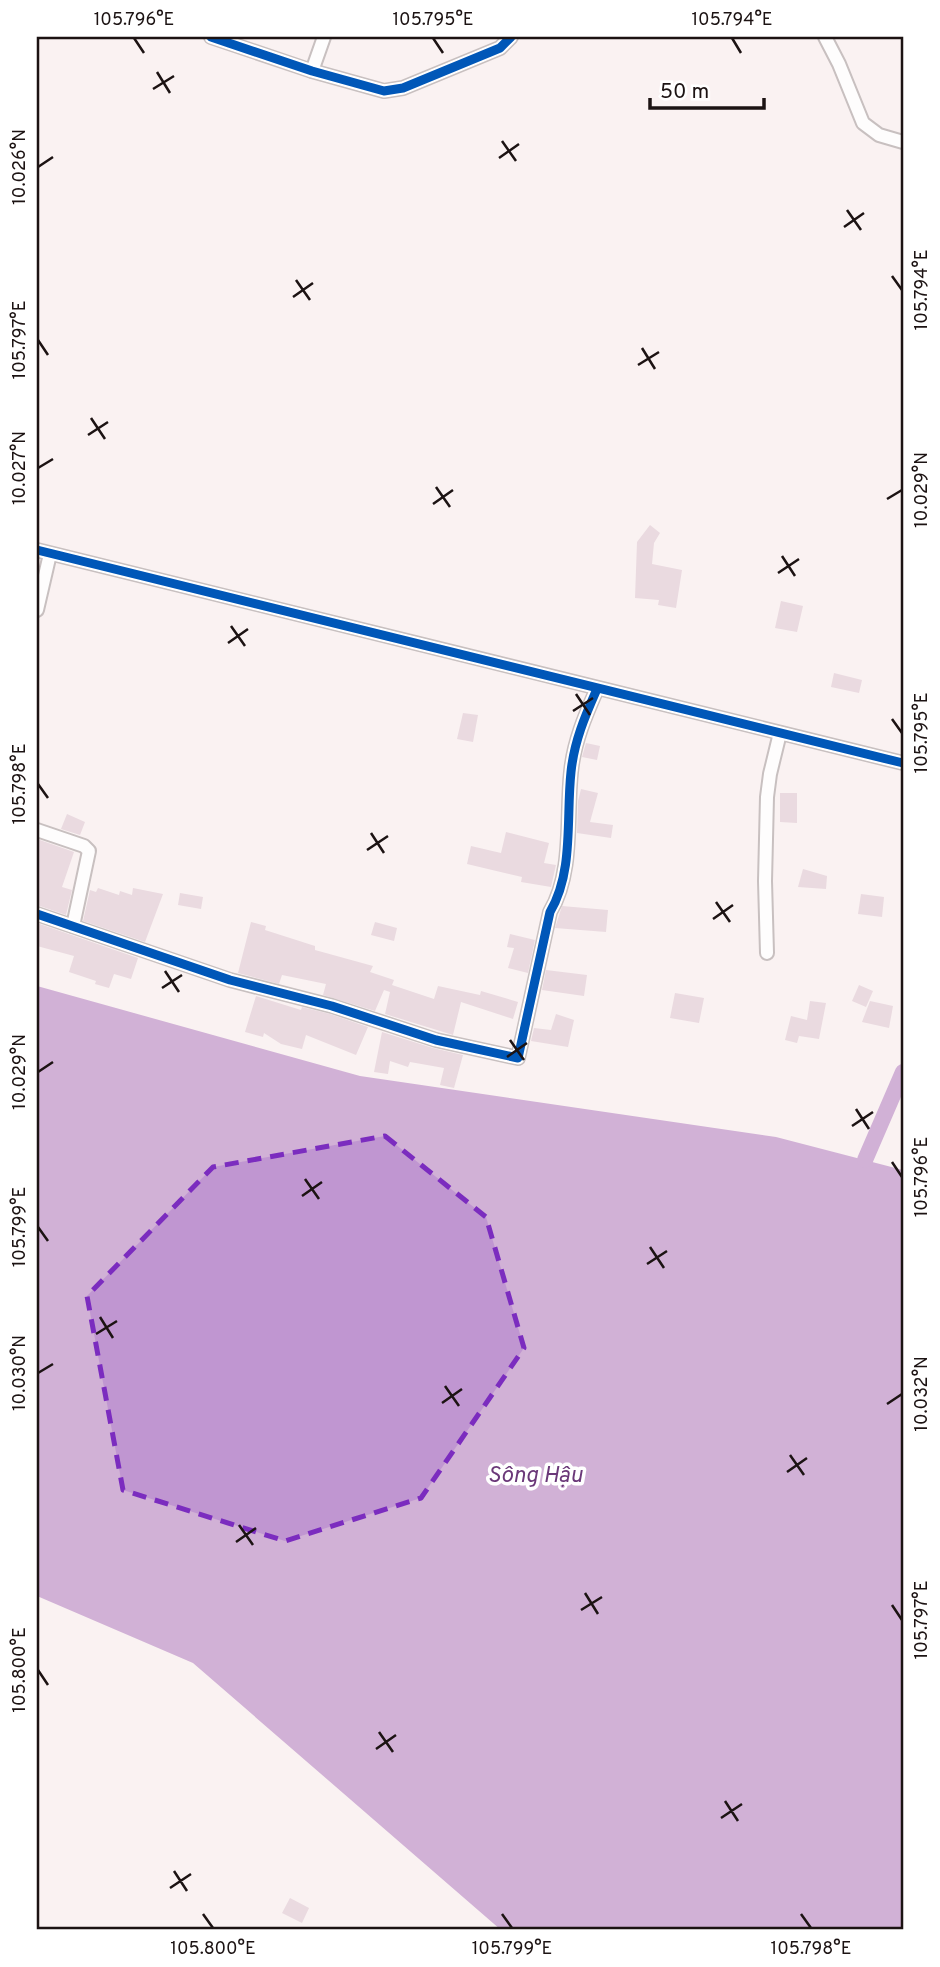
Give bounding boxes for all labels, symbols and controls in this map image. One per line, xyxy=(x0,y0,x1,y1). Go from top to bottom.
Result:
text: 105.796°E xyxy=(94,9,174,32)
text: 105.795°E xyxy=(392,9,474,32)
text: 105.794°E xyxy=(691,9,773,32)
scale bar xyxy=(650,66,763,110)
text: 50 m xyxy=(660,79,709,106)
text: 10.026°N xyxy=(9,129,32,205)
text: 105.794°E xyxy=(911,249,934,331)
text: 105.797°E xyxy=(9,301,32,379)
text: 10.027°N xyxy=(9,431,32,505)
text: 10.029°N xyxy=(911,452,934,528)
text: 105.795°E xyxy=(911,692,934,774)
text: 105.798°E xyxy=(9,744,32,824)
text: 10.029°N xyxy=(9,1034,32,1110)
text: 105.796°E xyxy=(911,1137,934,1217)
text: 105.799°E xyxy=(9,1187,32,1267)
text: 10.030°N xyxy=(9,1335,32,1411)
text: 10.032°N xyxy=(911,1356,934,1432)
water label: Sông Hậu xyxy=(488,1462,583,1491)
text: 105.797°E xyxy=(911,1581,934,1659)
text: 105.800°E xyxy=(9,1627,32,1713)
text: 105.800°E xyxy=(170,1938,256,1961)
text: 105.799°E xyxy=(472,1938,552,1961)
text: 105.798°E xyxy=(771,1938,851,1961)

